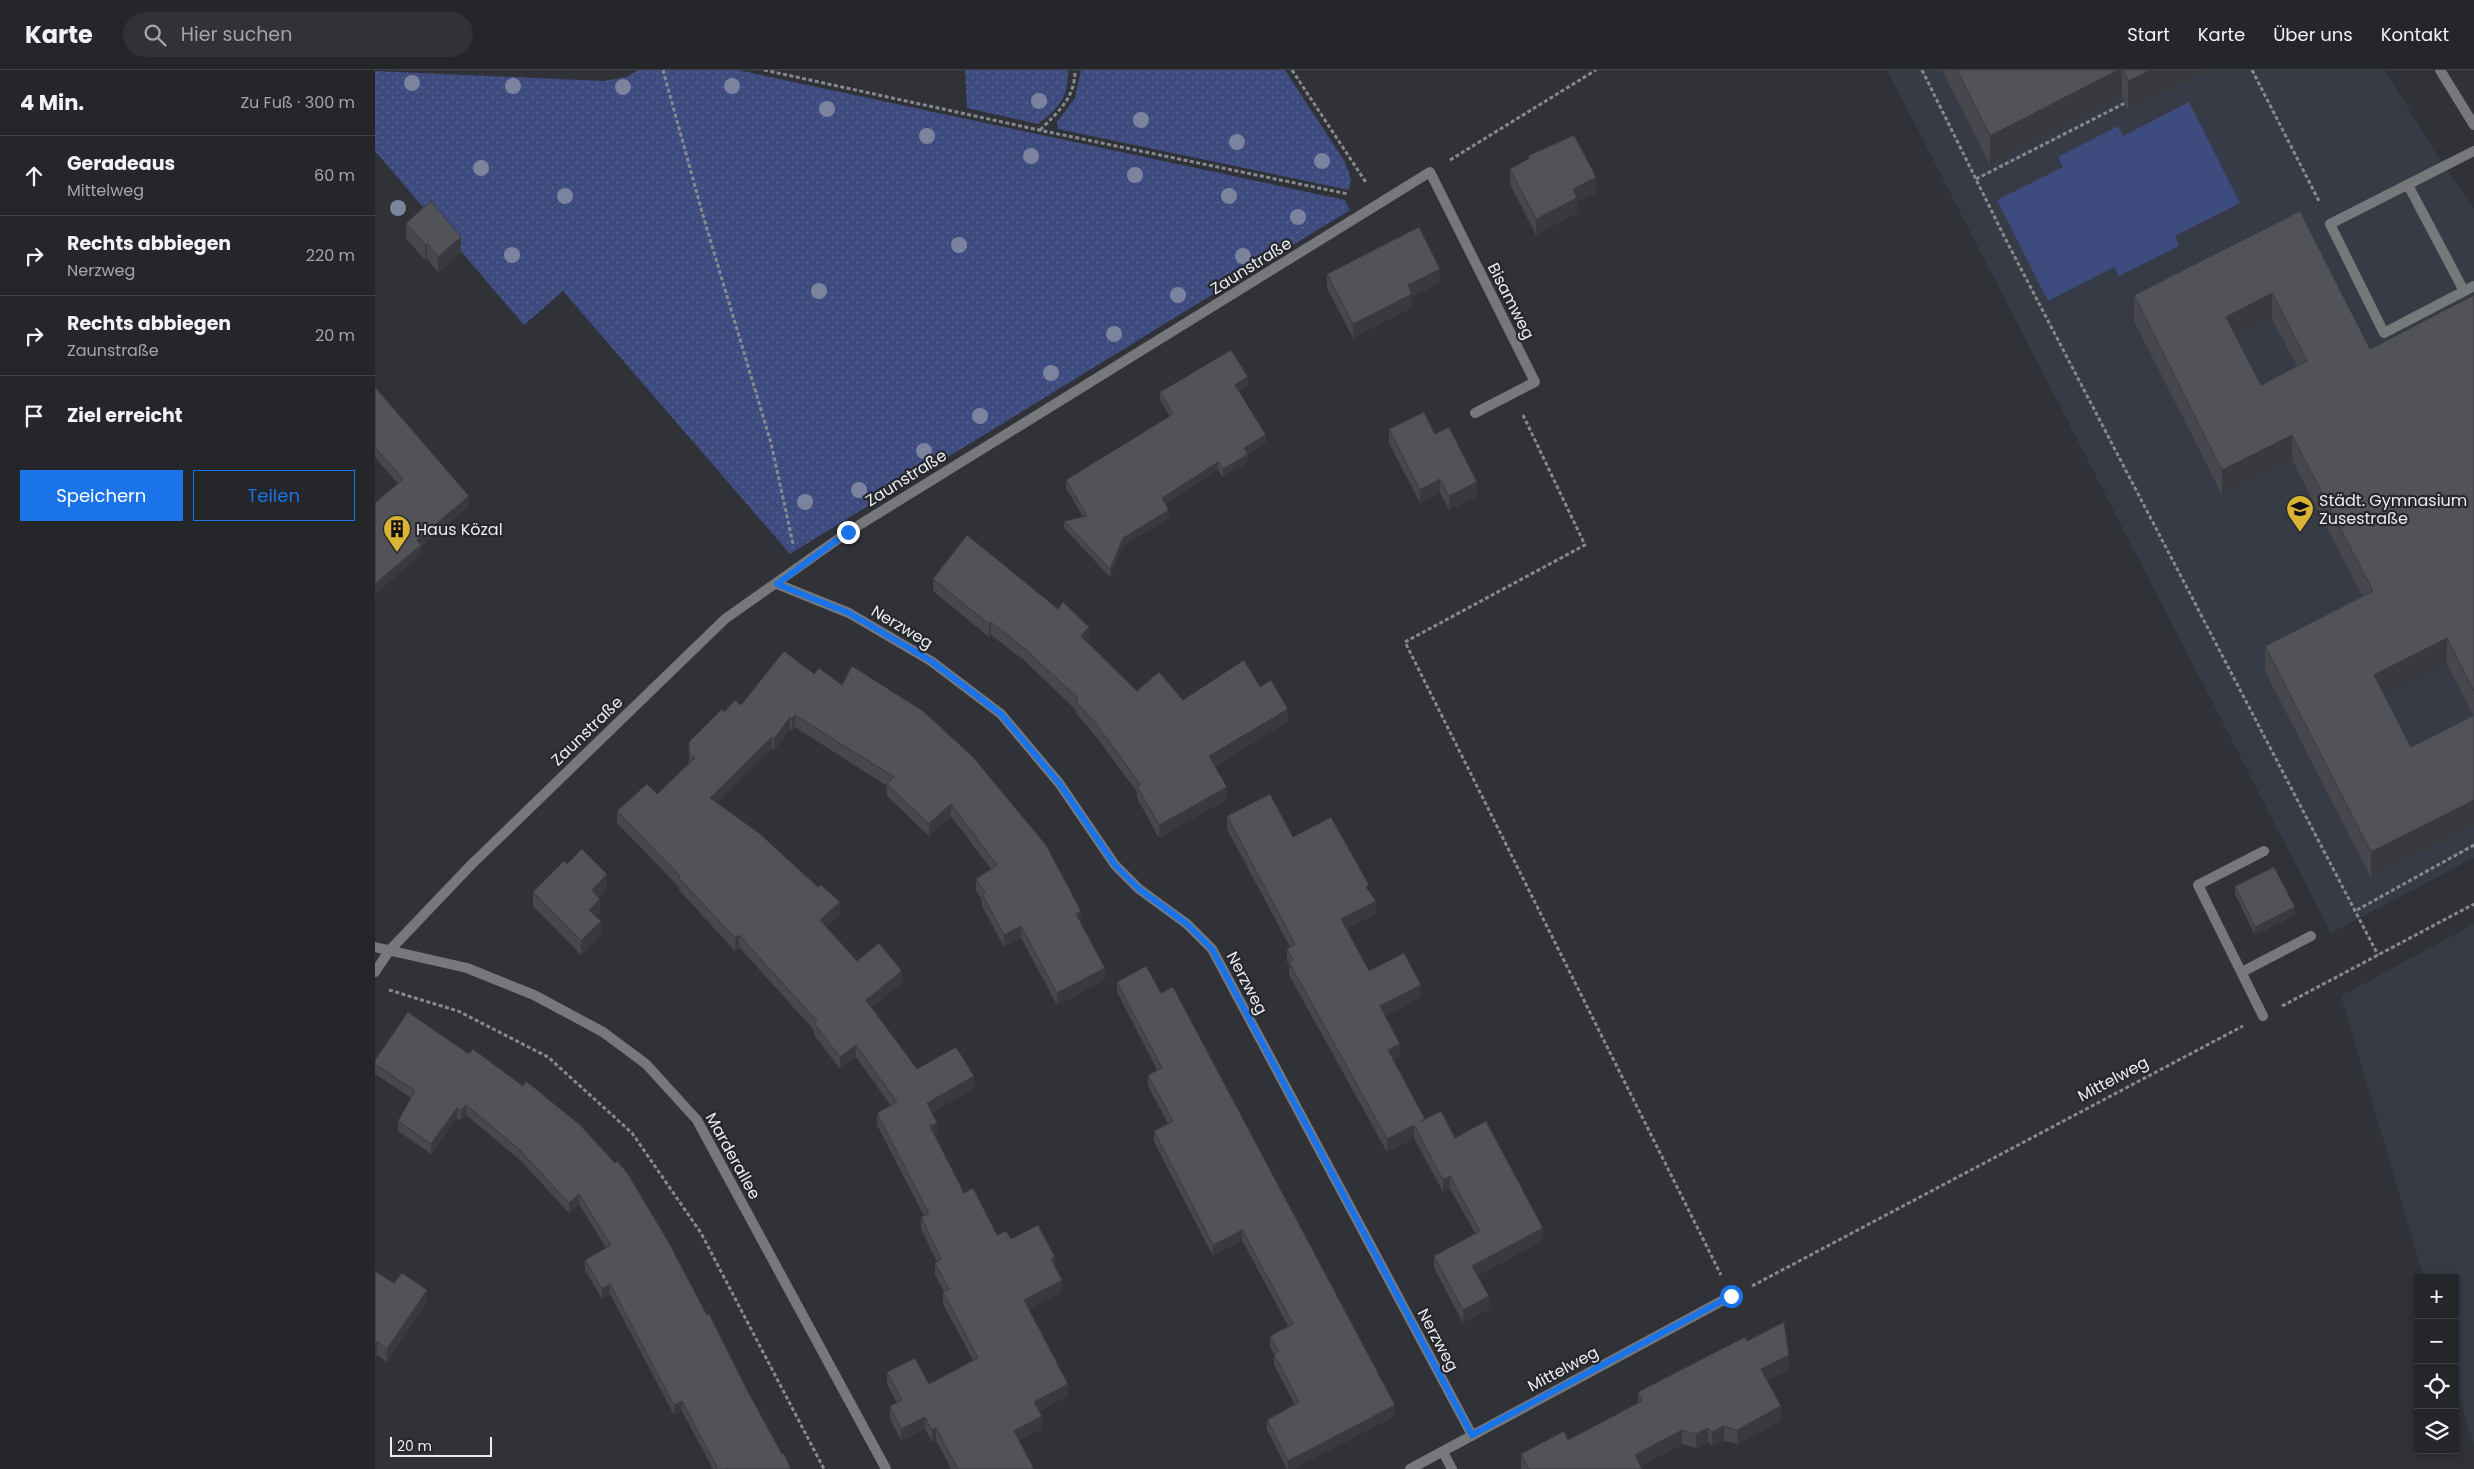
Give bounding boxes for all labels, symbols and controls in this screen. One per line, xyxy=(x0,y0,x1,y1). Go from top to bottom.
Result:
search box xyxy=(123,12,473,57)
text: Karte xyxy=(25,18,93,51)
icon: search xyxy=(141,21,169,49)
text: Hier suchen xyxy=(181,21,292,48)
text: Start xyxy=(2127,22,2170,47)
text: Karte xyxy=(2198,22,2245,47)
text: Über uns xyxy=(2273,22,2353,47)
text: Kontakt xyxy=(2381,22,2449,47)
text: 4 Min. xyxy=(20,88,84,117)
text: Zu Fuß · 300 m xyxy=(240,91,355,114)
text: Geradeaus xyxy=(67,150,175,177)
icon: ahead xyxy=(20,162,48,190)
text: 60 m xyxy=(314,164,355,187)
text: Mittelweg xyxy=(67,179,144,202)
text: Rechts abbiegen xyxy=(67,230,231,257)
street label: Zaunstraße xyxy=(1206,232,1296,300)
icon: right xyxy=(20,242,48,270)
text: 220 m xyxy=(306,244,355,267)
text: Nerzweg xyxy=(67,259,135,282)
street label: Bisamweg xyxy=(1482,259,1540,343)
text: Rechts abbiegen xyxy=(67,310,231,337)
icon: right xyxy=(20,322,48,350)
text: 20 m xyxy=(315,324,355,347)
text: Zaunstraße xyxy=(67,339,159,362)
icon: arrive xyxy=(20,402,48,430)
text: Ziel erreicht xyxy=(67,402,183,429)
street label: Zaunstraße xyxy=(861,444,951,512)
button: Speichern xyxy=(20,470,183,521)
button: Teilen xyxy=(193,470,355,521)
place label: Städt. Gymnasium Zusestraße xyxy=(2319,489,2467,530)
school or university icon: Städt. Gymnasium Zusestraße xyxy=(2285,494,2315,533)
building icon: Haus Közal xyxy=(382,514,412,553)
place label: Haus Közal xyxy=(416,518,503,541)
route end xyxy=(837,521,860,544)
street label: Nerzweg xyxy=(867,600,937,654)
street label: Zaunstraße xyxy=(546,691,628,771)
street label: Nerzweg xyxy=(1221,947,1273,1019)
street label: Mittelweg xyxy=(2074,1051,2152,1107)
street label: Marderallee xyxy=(700,1109,766,1204)
map controls xyxy=(2414,1274,2459,1454)
button: + xyxy=(2414,1274,2459,1319)
route start xyxy=(1720,1285,1743,1308)
street label: Nerzweg xyxy=(1412,1304,1464,1376)
button: − xyxy=(2414,1319,2459,1364)
street label: Mittelweg xyxy=(1524,1341,1602,1397)
button: locate xyxy=(2414,1364,2459,1409)
button: layers xyxy=(2414,1409,2459,1454)
scale bar xyxy=(390,1434,493,1457)
text: 20 m xyxy=(397,1436,432,1456)

